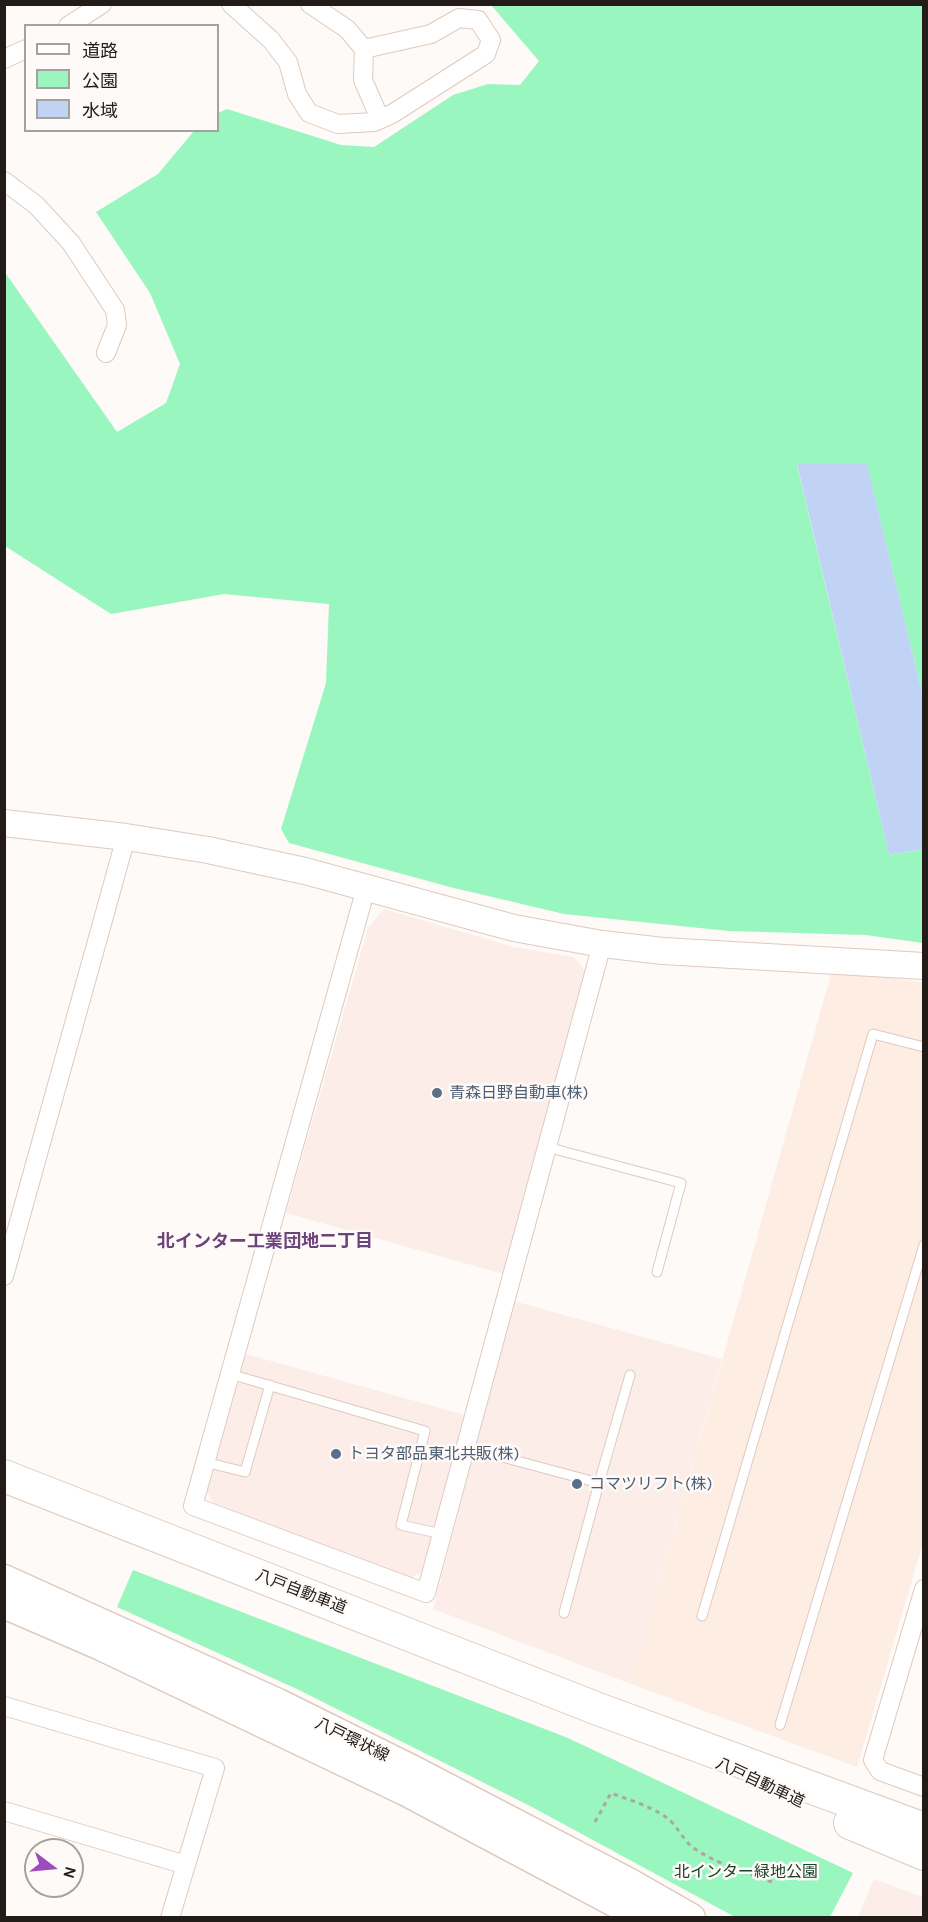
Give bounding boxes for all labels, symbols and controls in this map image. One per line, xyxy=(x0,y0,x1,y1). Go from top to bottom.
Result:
legend xyxy=(24,24,219,132)
text: 道路 xyxy=(82,40,118,62)
text: 公園 xyxy=(82,70,118,92)
text: 水域 xyxy=(82,100,118,122)
place label: 青森日野自動車(株) xyxy=(449,1083,588,1103)
marker: 青森日野自動車(株) xyxy=(430,1086,444,1100)
district label: 北インター工業団地二丁目 xyxy=(157,1231,373,1253)
place label: トヨタ部品東北共販(株) xyxy=(348,1444,519,1464)
marker: トヨタ部品東北共販(株) xyxy=(329,1447,343,1461)
place label: コマツリフト(株) xyxy=(589,1474,712,1494)
marker: コマツリフト(株) xyxy=(570,1477,584,1491)
street label: 八戸自動車道 xyxy=(253,1566,349,1618)
street label: 八戸環状線 xyxy=(312,1714,392,1766)
street label: 八戸自動車道 xyxy=(712,1754,808,1812)
north arrow xyxy=(24,1838,84,1898)
park label: 北インター緑地公園 xyxy=(674,1862,818,1882)
text: N xyxy=(59,1864,81,1881)

